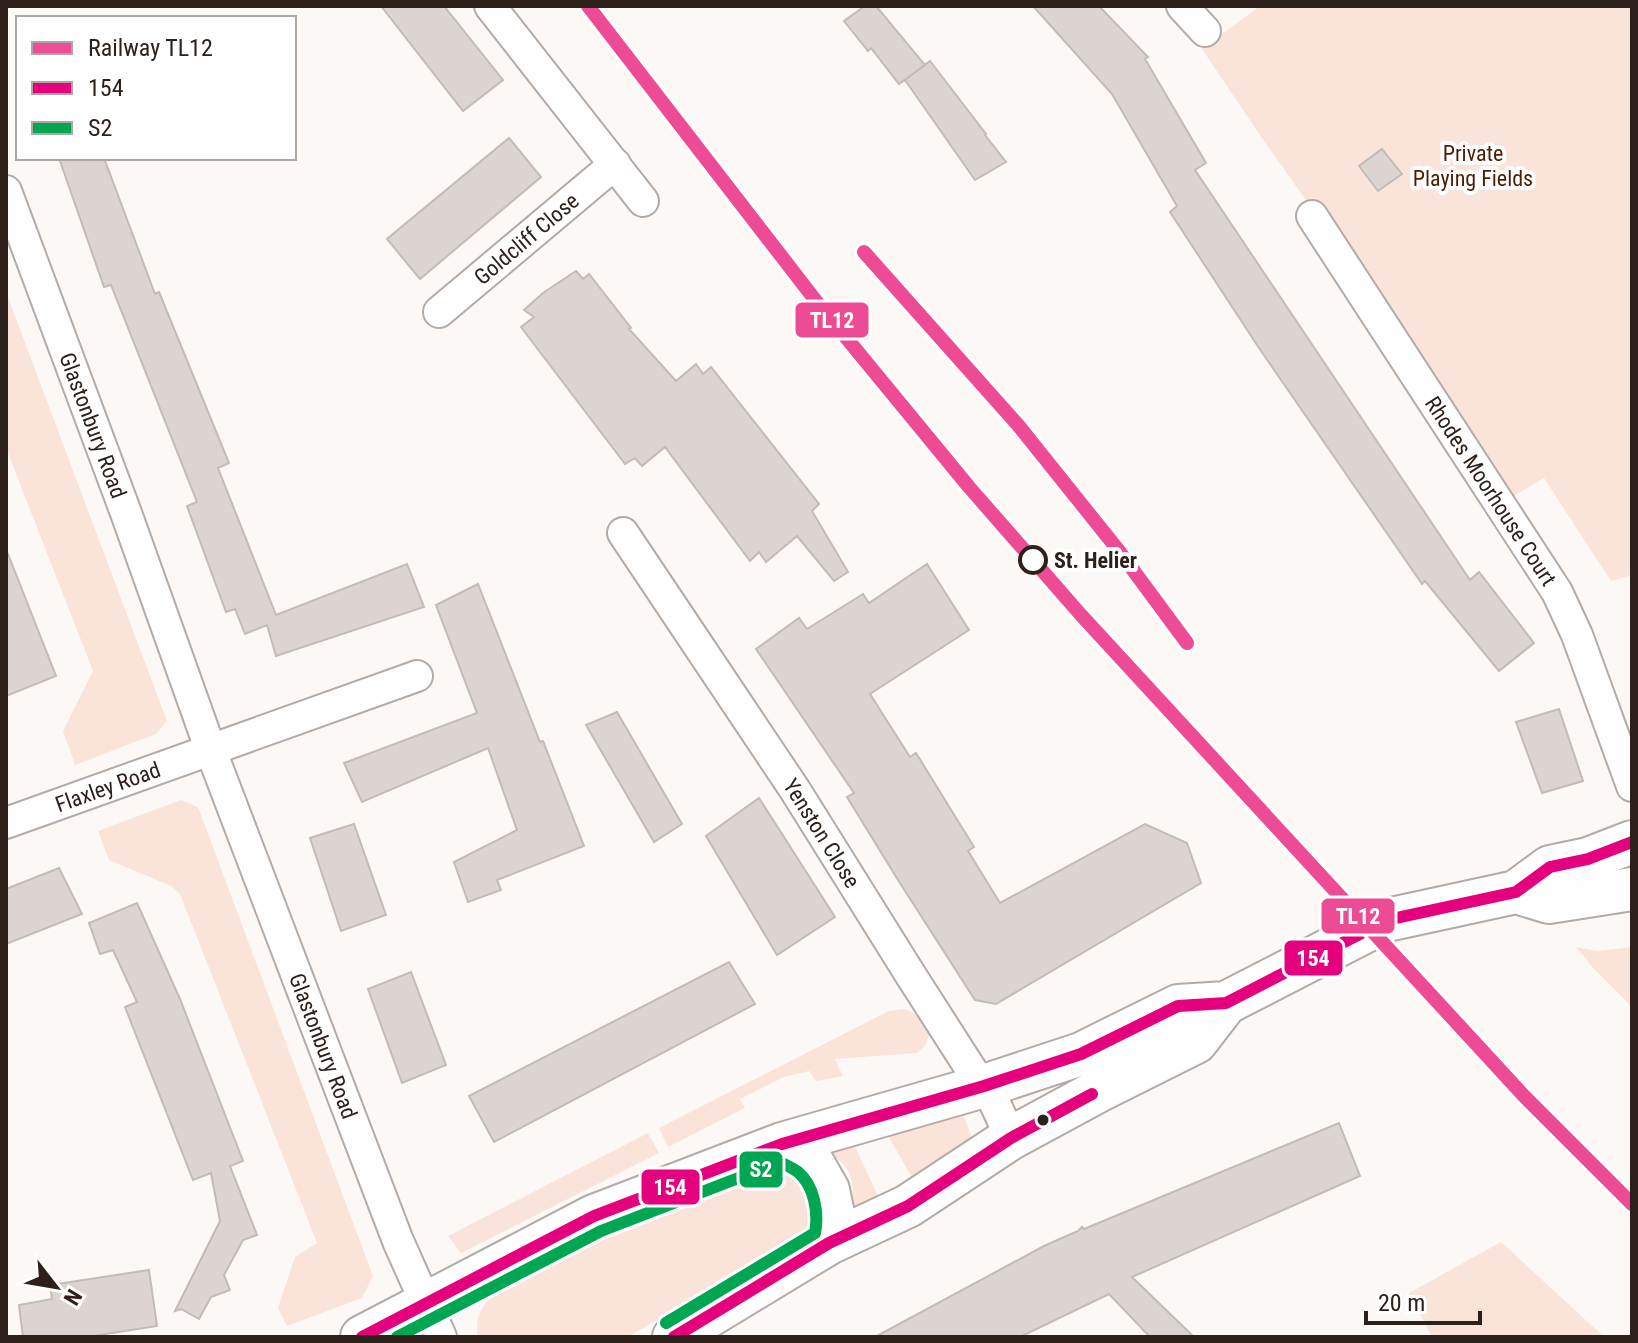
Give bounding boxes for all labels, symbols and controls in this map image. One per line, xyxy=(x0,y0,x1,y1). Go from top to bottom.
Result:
legend xyxy=(16,16,296,160)
text: Railway TL12 xyxy=(88,34,213,62)
text: 154 xyxy=(88,74,124,102)
text: S2 xyxy=(88,114,112,142)
park label: Private Playing Fields xyxy=(1413,141,1533,191)
street label: Goldcliff Close xyxy=(469,188,583,289)
line badge: TL12 xyxy=(794,301,870,339)
text: TL12 xyxy=(810,308,854,333)
street label: Glastonbury Road xyxy=(55,349,132,502)
street label: Rhodes Moorhouse Court xyxy=(1420,391,1562,590)
marker: St. Helier xyxy=(1019,546,1047,574)
place label: St. Helier xyxy=(1054,548,1137,573)
street label: Flaxley Road xyxy=(52,756,163,817)
street label: Yenston Close xyxy=(778,774,865,892)
line badge: TL12 xyxy=(1320,897,1396,935)
text: TL12 xyxy=(1336,904,1380,929)
line badge: 154 xyxy=(1283,939,1344,977)
text: 154 xyxy=(1296,946,1330,971)
street label: Glastonbury Road xyxy=(284,970,363,1122)
unlabelled marker xyxy=(1035,1112,1051,1128)
line badge: S2 xyxy=(738,1150,784,1189)
text: S2 xyxy=(750,1157,773,1182)
line badge: 154 xyxy=(640,1168,701,1206)
text: 154 xyxy=(653,1175,687,1200)
north arrow xyxy=(16,1247,96,1327)
scale bar xyxy=(1366,1275,1480,1325)
text: N xyxy=(59,1285,87,1309)
text: 20 m xyxy=(1378,1289,1425,1317)

